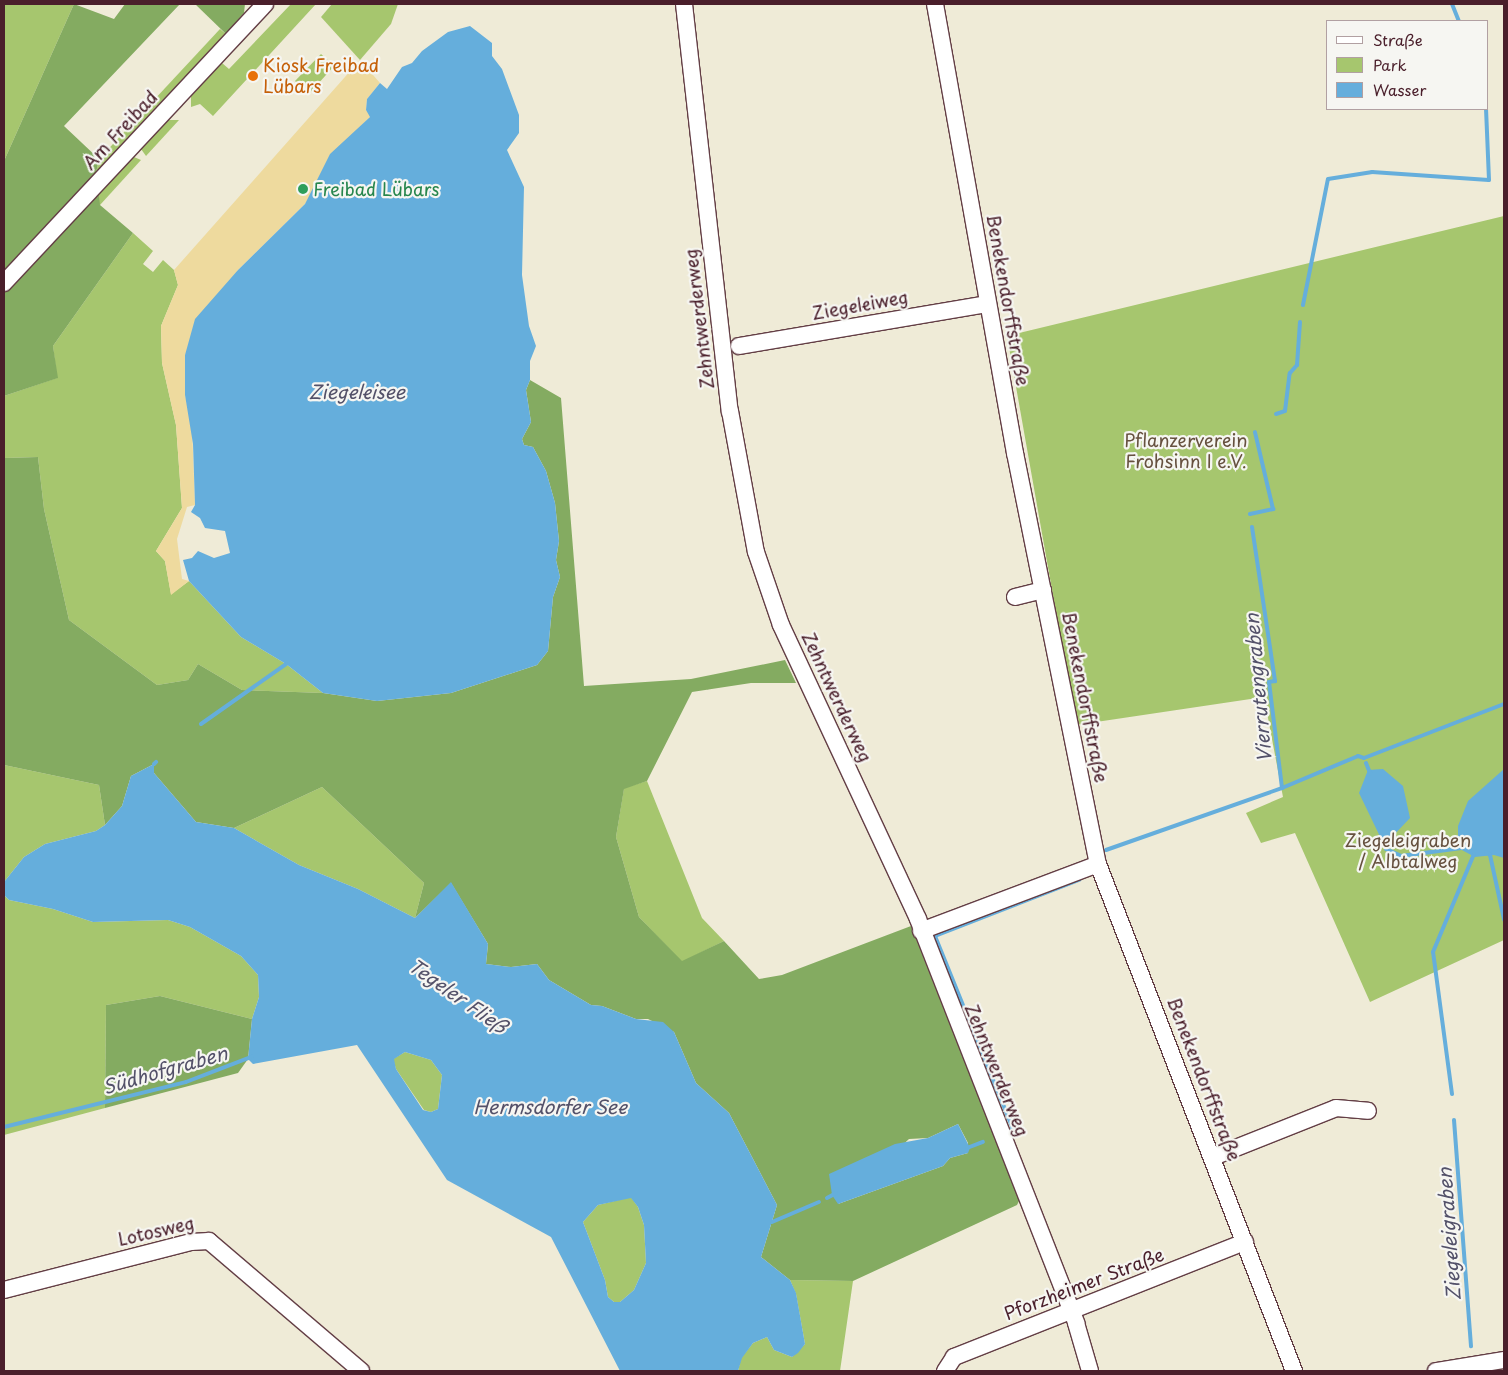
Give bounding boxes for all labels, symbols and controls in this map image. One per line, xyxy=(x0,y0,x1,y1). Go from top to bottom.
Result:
legend xyxy=(1326,20,1488,110)
text: Straße xyxy=(1373,28,1423,51)
text: Park xyxy=(1373,53,1407,76)
place label: Kiosk Freibad Lübars xyxy=(263,55,379,98)
marker: Kiosk Freibad Lübars xyxy=(247,70,259,82)
text: Wasser xyxy=(1373,78,1426,101)
street label: Am Freibad xyxy=(78,86,162,174)
place label: Freibad Lübars xyxy=(313,178,441,200)
marker: Freibad Lübars xyxy=(297,183,309,195)
street label: Benekendorffstraße xyxy=(982,213,1034,387)
street label: Zehntwerderweg xyxy=(680,248,718,390)
street label: Ziegeleiweg xyxy=(810,286,910,324)
water label: Ziegeleisee xyxy=(309,381,405,403)
park label: Pflanzerverein Frohsinn I e.V. xyxy=(1124,430,1248,472)
street label: Benekendorffstraße xyxy=(1058,610,1112,784)
water label: Vierrutengraben xyxy=(1240,613,1276,763)
street label: Zehntwerderweg xyxy=(797,628,877,766)
park label: Ziegeleigraben / Albtalweg xyxy=(1345,830,1471,872)
water label: Tegeler Fließ xyxy=(404,953,512,1039)
street label: Benekendorffstraße xyxy=(1163,994,1245,1164)
street label: Zehntwerderweg xyxy=(961,1000,1033,1140)
water label: Südhofgraben xyxy=(100,1041,230,1099)
water label: Hermsdorfer See xyxy=(473,1096,627,1118)
water label: Ziegeleigraben xyxy=(1433,1167,1465,1301)
street label: Lotosweg xyxy=(116,1212,196,1250)
street label: Pforzheimer Straße xyxy=(1001,1243,1167,1325)

